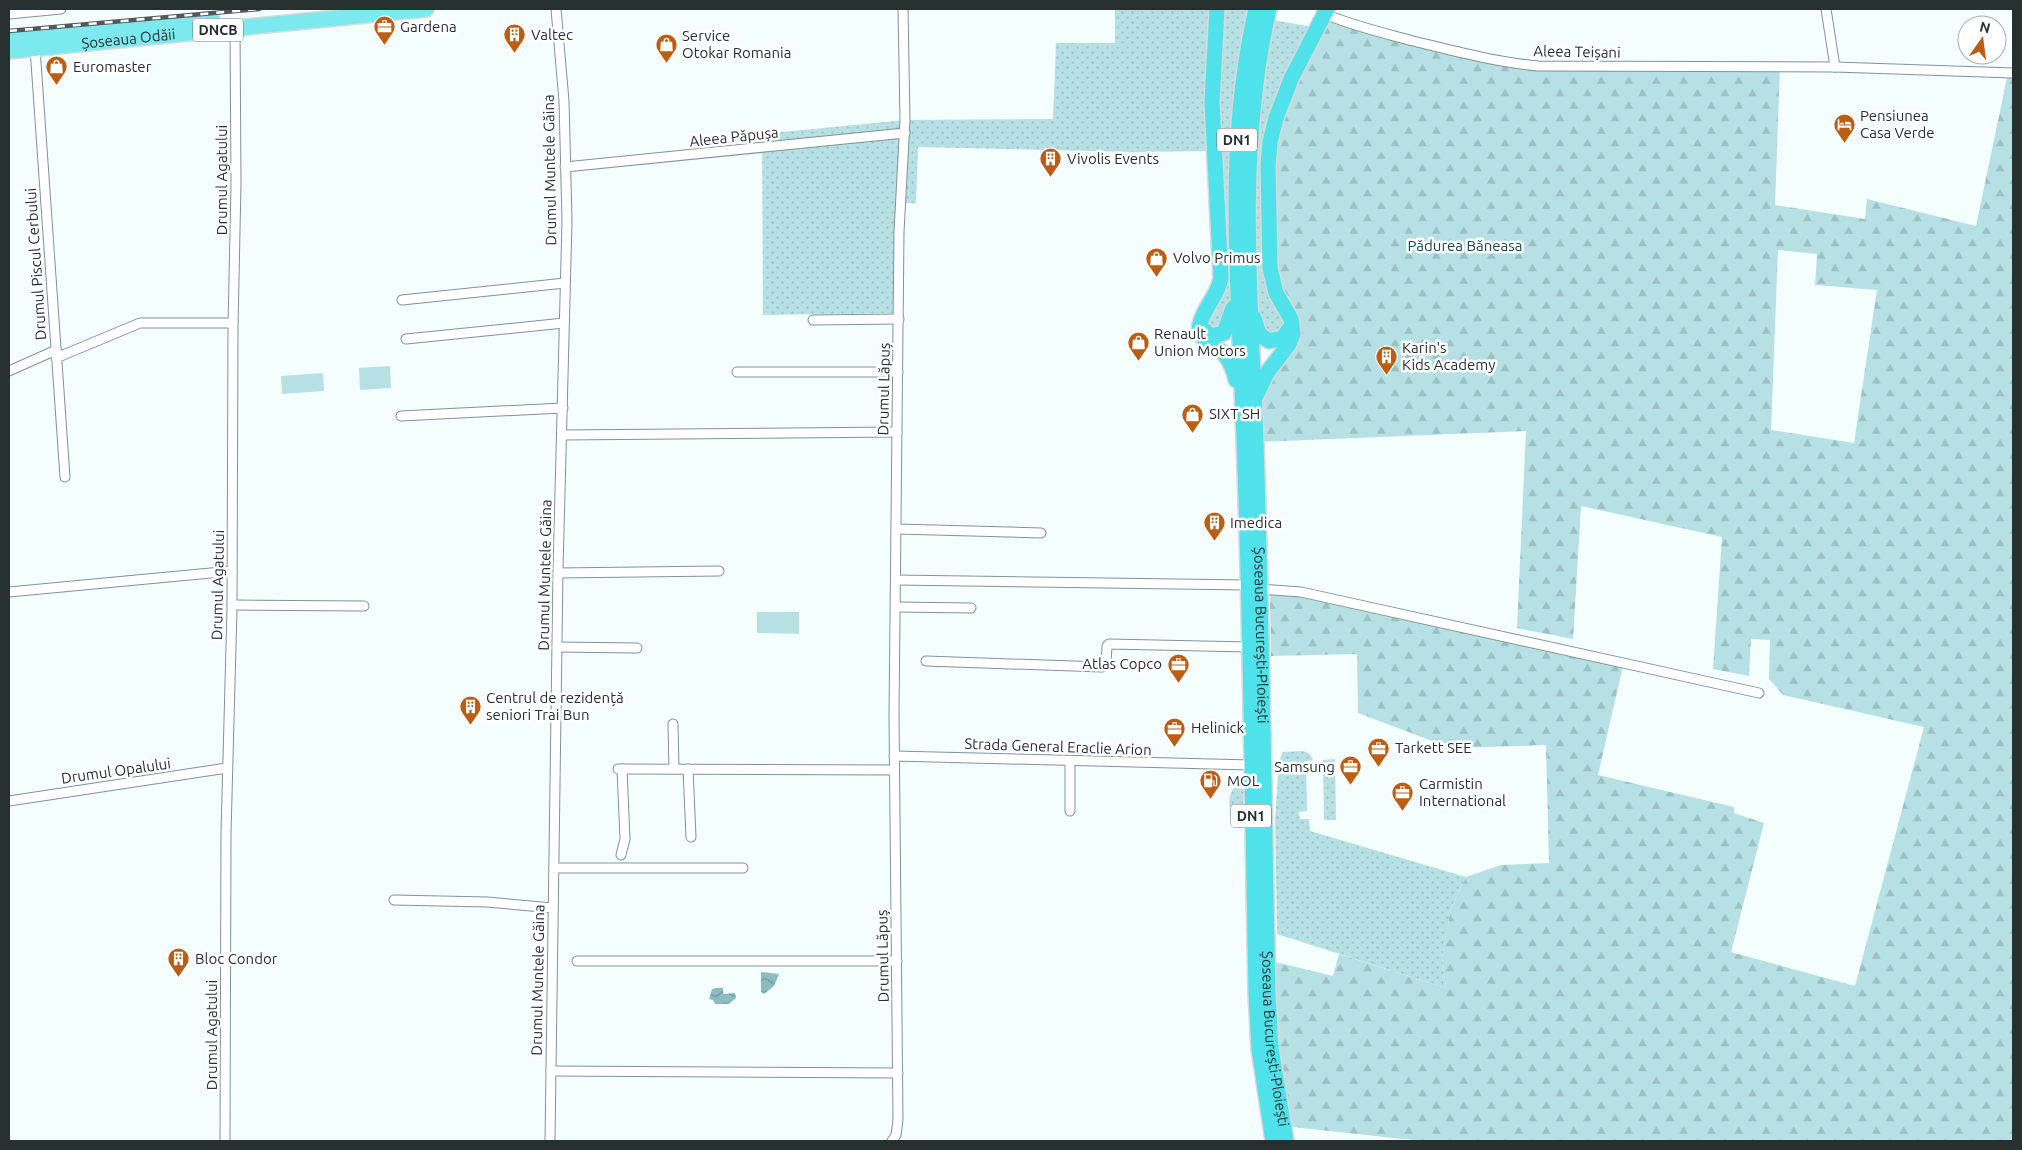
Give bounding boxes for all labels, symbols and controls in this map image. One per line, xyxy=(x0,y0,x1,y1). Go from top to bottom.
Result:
office icon: Gardena xyxy=(372,15,396,46)
north arrow xyxy=(1957,15,2007,65)
road number: DNCB xyxy=(193,18,243,42)
place label: Gardena xyxy=(400,18,457,35)
text: N xyxy=(1978,18,1992,36)
building icon: Valtec xyxy=(503,23,527,54)
street label: Șoseaua Odăii xyxy=(81,25,176,52)
place label: Valtec xyxy=(531,26,573,43)
place label: Service Otokar Romania xyxy=(682,27,791,61)
shop icon: Service Otokar Romania xyxy=(654,33,678,64)
street label: Aleea Teișani xyxy=(1533,42,1621,61)
shop icon: Euromaster xyxy=(45,55,69,86)
place label: Euromaster xyxy=(73,58,152,75)
street label: Drumul Muntele Găina xyxy=(540,94,559,246)
place label: Pensiunea Casa Verde xyxy=(1860,107,1935,141)
hotel icon: Pensiunea Casa Verde xyxy=(1832,113,1856,144)
street label: Aleea Păpușa xyxy=(689,123,779,150)
street label: Drumul Agatului xyxy=(213,125,230,235)
road number: DN1 xyxy=(1217,128,1257,152)
building icon: Vivolis Events xyxy=(1039,147,1063,178)
place label: Vivolis Events xyxy=(1067,150,1159,167)
street label: Drumul Piscul Cerbului xyxy=(22,187,49,341)
park label: Pădurea Băneasa xyxy=(1408,237,1523,254)
shop icon: Volvo Primus xyxy=(1145,246,1169,277)
place label: Volvo Primus xyxy=(1173,249,1261,266)
place label: Renault Union Motors xyxy=(1154,325,1246,359)
shop icon: Renault Union Motors xyxy=(1126,331,1150,362)
place label: Karin's Kids Academy xyxy=(1402,339,1495,373)
street label: Drumul Lăpuș xyxy=(874,342,893,436)
building icon: Karin's Kids Academy xyxy=(1374,345,1398,376)
shop icon: SIXT SH xyxy=(1181,402,1205,433)
place label: SIXT SH xyxy=(1209,405,1260,422)
street label: Drumul Muntele Găina xyxy=(535,499,554,651)
building icon: Imedica xyxy=(1202,511,1226,542)
place label: Imedica xyxy=(1230,514,1282,531)
street label: Drumul Agatului xyxy=(208,530,227,640)
street label: Șoseaua București-Ploiești xyxy=(1251,547,1272,724)
office icon: Atlas Copco xyxy=(1166,652,1190,683)
place label: Atlas Copco xyxy=(1082,655,1162,672)
place label: Centrul de rezidență seniori Trai Bun xyxy=(486,689,624,723)
building icon: Centrul de rezidență seniori Trai Bun xyxy=(458,695,482,726)
office icon: Helinick xyxy=(1163,716,1187,747)
place label: Helinick xyxy=(1191,719,1244,736)
street label: Strada General Eraclie Arion xyxy=(964,735,1152,758)
office icon: Tarkett SEE xyxy=(1367,736,1391,767)
place label: Tarkett SEE xyxy=(1395,739,1472,756)
street label: Drumul Opalului xyxy=(60,754,172,787)
office icon: Samsung xyxy=(1339,755,1363,786)
place label: Samsung xyxy=(1274,758,1335,775)
fuel station icon: MOL xyxy=(1199,769,1223,800)
place label: MOL xyxy=(1227,772,1260,789)
place label: Carmistin International xyxy=(1419,775,1506,809)
office icon: Carmistin International xyxy=(1391,781,1415,812)
road number: DN1 xyxy=(1231,804,1271,828)
street label: Drumul Muntele Găina xyxy=(528,904,547,1056)
street label: Drumul Lăpuș xyxy=(873,909,892,1003)
building icon: Bloc Condor xyxy=(167,947,191,978)
place label: Bloc Condor xyxy=(195,950,278,967)
street label: Șoseaua București-Ploiești xyxy=(1259,951,1293,1128)
street label: Drumul Agatului xyxy=(203,980,220,1090)

